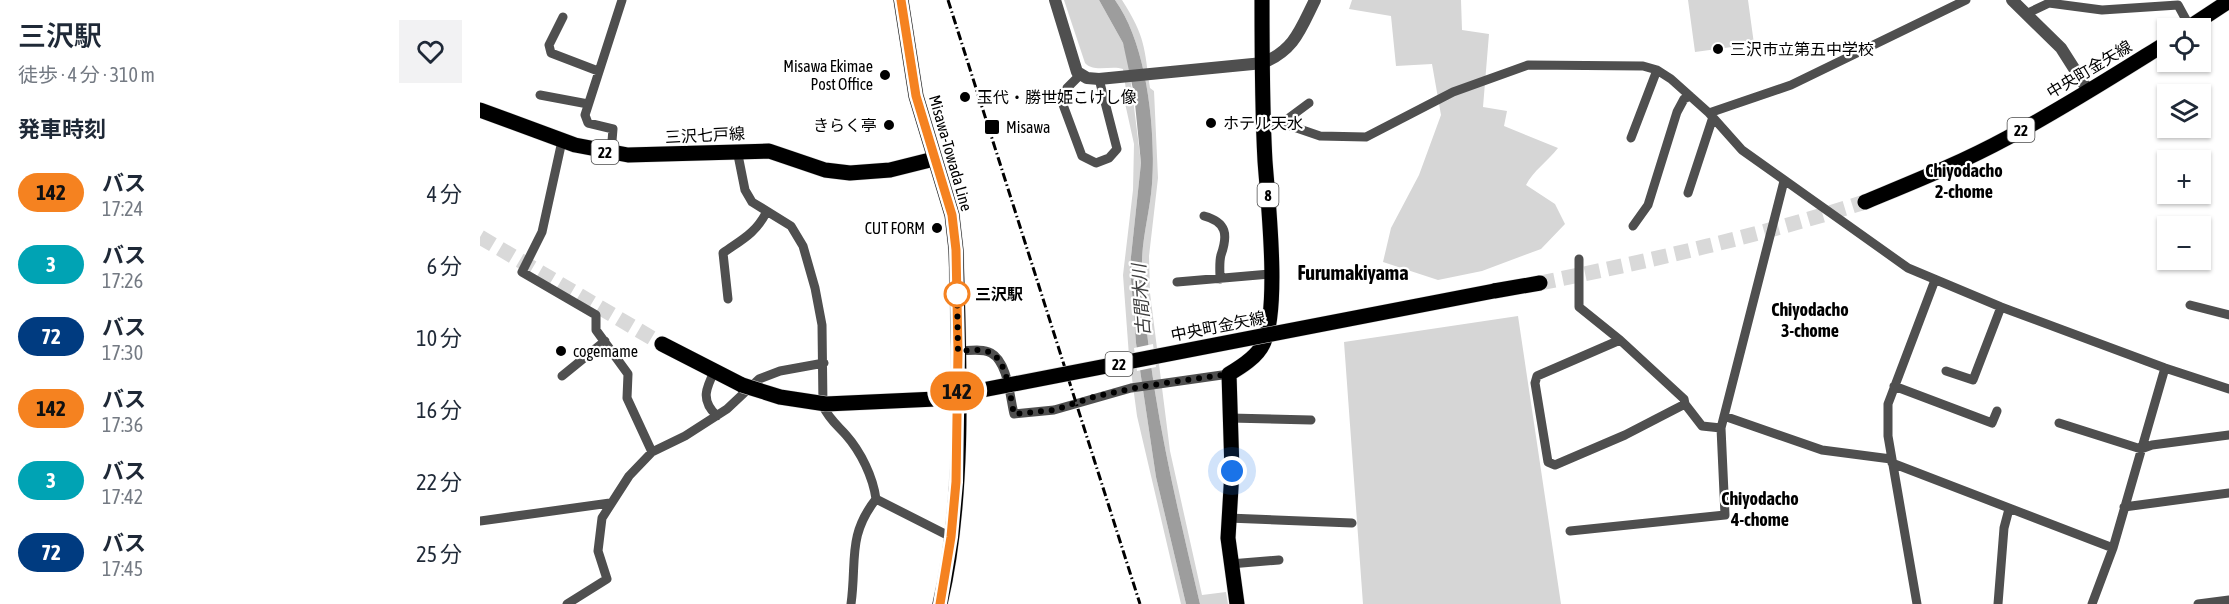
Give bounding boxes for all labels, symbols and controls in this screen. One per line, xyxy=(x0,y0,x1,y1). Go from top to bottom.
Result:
map controls xyxy=(2157,18,2211,270)
button: locate xyxy=(2157,18,2211,72)
text: 三沢駅 xyxy=(18,20,102,52)
button: heart xyxy=(399,20,462,83)
street label: 中央町金矢線 xyxy=(2043,37,2135,101)
place label: 三沢市立第五中学校 xyxy=(1730,40,1874,58)
marker: 三沢市立第五中学校 xyxy=(1711,42,1725,56)
place label: Misawa Ekimae Post Office xyxy=(783,57,873,93)
text: 徒歩 · 4 分 · 310 m xyxy=(18,63,155,86)
marker: Misawa Ekimae Post Office xyxy=(878,68,892,82)
button: layers xyxy=(2157,84,2211,138)
place label: 玉代・勝世姫こけし像 xyxy=(977,88,1137,106)
marker: 玉代・勝世姫こけし像 xyxy=(958,90,972,104)
street label: Misawa-Towada Line xyxy=(926,93,976,213)
place label: ホテル天水 xyxy=(1223,114,1303,132)
text: 発車時刻 xyxy=(18,116,106,142)
place label: きらく亭 xyxy=(813,116,877,134)
marker: ホテル天水 xyxy=(1204,116,1218,130)
marker: きらく亭 xyxy=(882,118,896,132)
marker: Misawa xyxy=(983,118,1001,136)
place label: Misawa xyxy=(1006,118,1050,136)
road number: 22 xyxy=(2008,118,2034,142)
street label: 三沢七戸線 xyxy=(665,124,745,146)
road number: 22 xyxy=(592,140,618,164)
button: + xyxy=(2157,150,2211,204)
district label: Chiyodacho 2-chome xyxy=(1925,160,2003,202)
text: バス xyxy=(102,170,146,196)
text: 142 xyxy=(36,180,66,204)
text: 4 分 xyxy=(427,181,462,207)
road number: 8 xyxy=(1258,183,1278,207)
text: 17:24 xyxy=(102,197,143,220)
button: − xyxy=(2157,216,2211,270)
place label: CUT FORM xyxy=(865,219,925,237)
marker: CUT FORM xyxy=(930,221,944,235)
text: バス xyxy=(102,242,146,268)
text: 3 xyxy=(46,252,56,276)
text: 6 分 xyxy=(427,253,462,279)
water label: 古間木川 xyxy=(1128,261,1154,337)
district label: Furumakiyama xyxy=(1297,261,1409,284)
text: 17:26 xyxy=(102,269,143,292)
marker: 三沢駅 xyxy=(944,281,970,307)
place label: 三沢駅 xyxy=(975,285,1023,303)
district label: Chiyodacho 3-chome xyxy=(1771,299,1849,341)
street label: 中央町金矢線 xyxy=(1169,308,1267,344)
text: バス xyxy=(102,314,146,340)
text: 72 xyxy=(41,324,61,348)
text: 10 分 xyxy=(416,325,462,351)
text: 17:30 xyxy=(102,341,143,364)
place label: cogemame xyxy=(573,342,638,361)
marker: cogemame xyxy=(554,344,568,358)
road number: 22 xyxy=(1106,352,1132,376)
line badge: 142 xyxy=(922,372,992,410)
text: 142 xyxy=(942,379,972,403)
text: バス xyxy=(102,386,146,412)
text: 142 xyxy=(36,396,66,420)
text: 16 分 xyxy=(416,397,462,423)
text: 17:36 xyxy=(102,413,143,436)
your location xyxy=(1217,456,1247,486)
text: バス xyxy=(102,458,146,484)
text: 3 xyxy=(46,468,56,492)
text: 22 分 xyxy=(416,469,462,495)
text: 17:42 xyxy=(102,485,143,508)
district label: Chiyodacho 4-chome xyxy=(1721,488,1799,530)
text: バス xyxy=(102,530,146,556)
text: 72 xyxy=(41,540,61,564)
text: 25 分 xyxy=(416,541,462,567)
text: 17:45 xyxy=(102,557,143,580)

